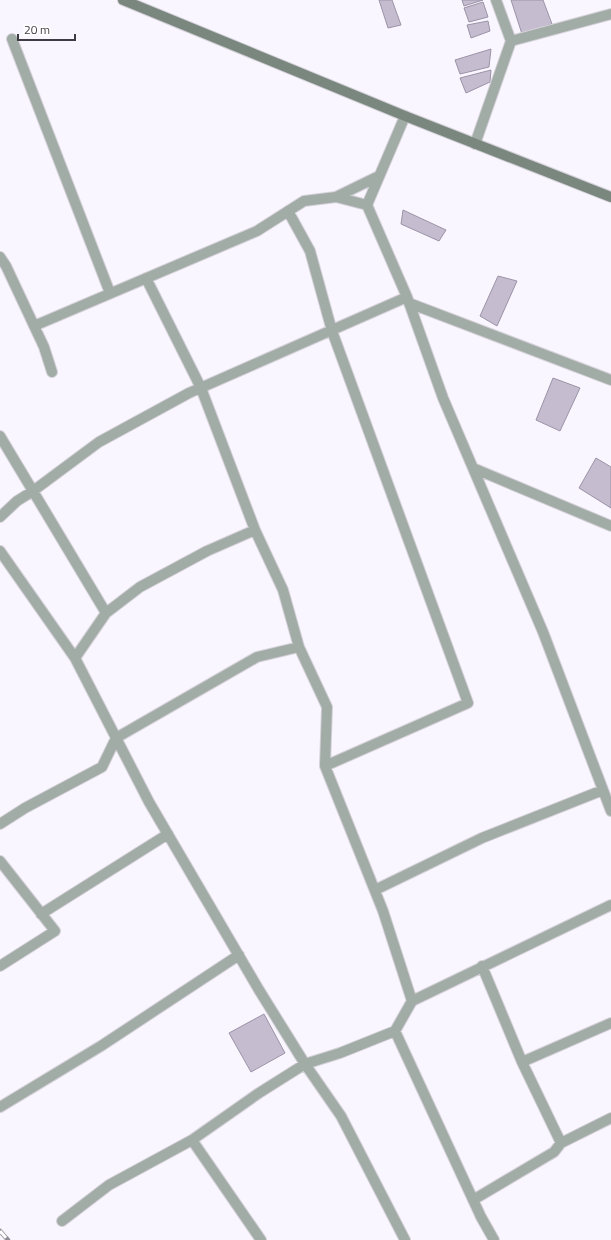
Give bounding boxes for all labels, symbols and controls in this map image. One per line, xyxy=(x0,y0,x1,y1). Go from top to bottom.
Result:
scale bar xyxy=(18,16,75,42)
text: 20 m xyxy=(24,20,50,39)

